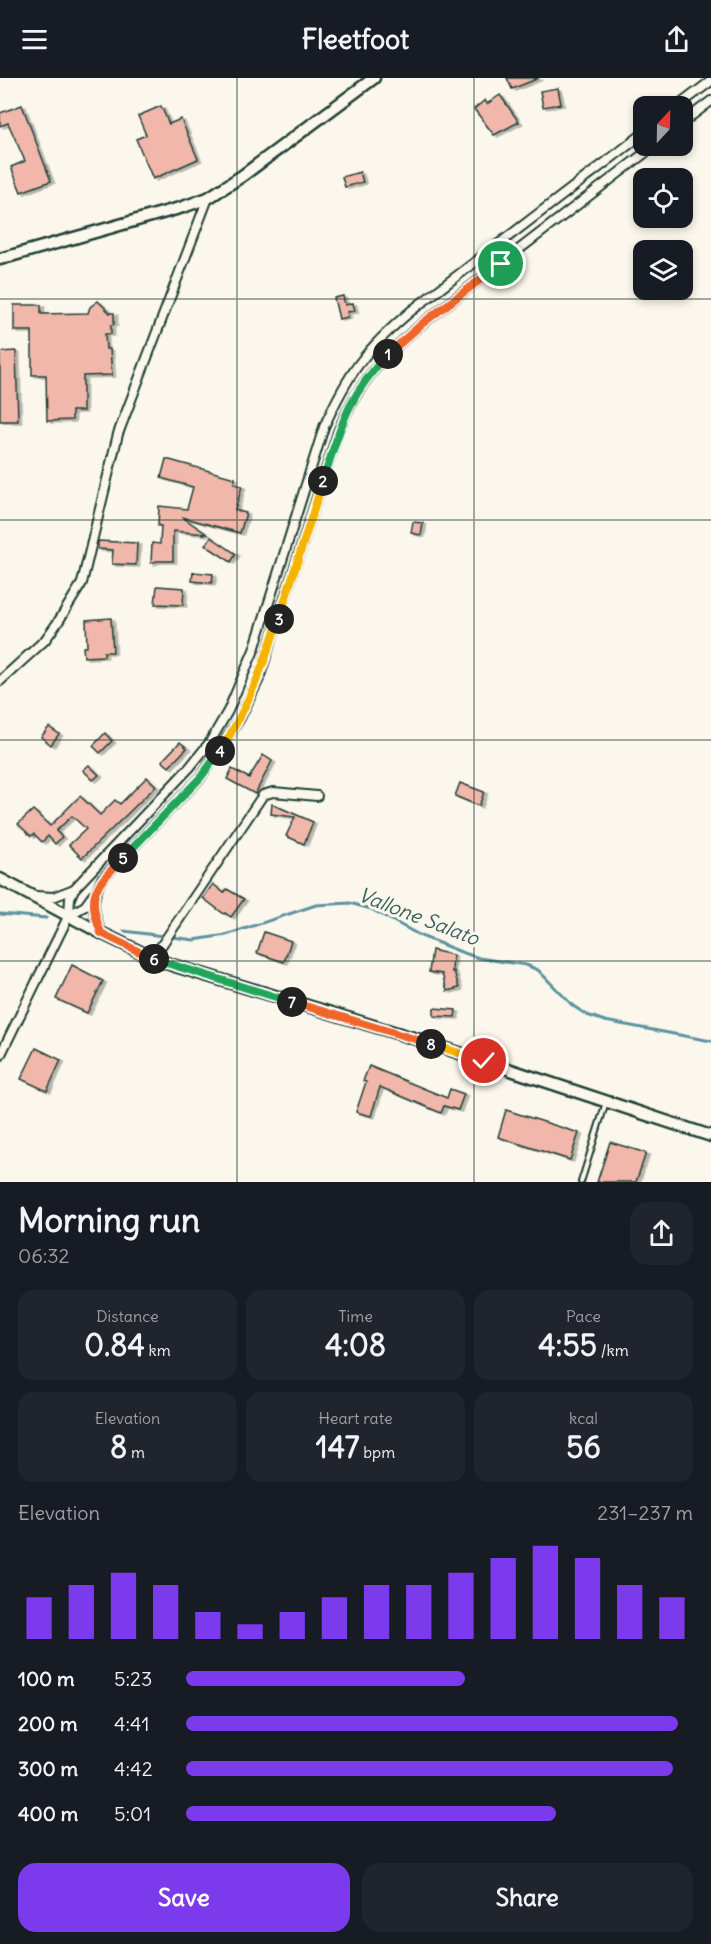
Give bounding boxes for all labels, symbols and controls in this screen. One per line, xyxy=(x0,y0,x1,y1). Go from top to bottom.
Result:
text: Fleetfoot xyxy=(302,22,409,56)
icon: menu xyxy=(18,23,51,56)
icon: share xyxy=(660,23,693,56)
north arrow xyxy=(633,96,693,156)
map controls xyxy=(633,96,693,300)
button: locate xyxy=(633,168,693,228)
pin xyxy=(475,238,526,289)
button: layers xyxy=(633,240,693,300)
icon: arrive xyxy=(484,247,517,280)
pin: 1 xyxy=(373,339,403,369)
text: 1 xyxy=(385,344,391,364)
pin: 2 xyxy=(308,466,338,496)
text: 2 xyxy=(319,471,327,491)
pin: 3 xyxy=(264,604,294,634)
text: 3 xyxy=(274,609,284,629)
pin: 4 xyxy=(205,736,235,766)
text: 4 xyxy=(215,741,225,761)
pin: 5 xyxy=(108,843,138,873)
text: 5 xyxy=(118,848,128,868)
water label: Vallone Salato xyxy=(355,882,484,951)
pin: 6 xyxy=(139,944,169,974)
text: 6 xyxy=(149,949,159,969)
pin: 7 xyxy=(277,987,307,1017)
text: 7 xyxy=(288,992,296,1012)
pin: 8 xyxy=(416,1029,446,1059)
text: 8 xyxy=(426,1034,436,1054)
pin xyxy=(458,1035,509,1086)
icon: check xyxy=(467,1044,500,1077)
text: Morning run xyxy=(18,1199,200,1241)
button: share xyxy=(630,1202,693,1265)
text: 06:32 xyxy=(18,1243,70,1268)
text: Distance xyxy=(96,1306,159,1326)
text: Time xyxy=(338,1306,373,1326)
text: Pace xyxy=(566,1306,601,1326)
text: 0.84 xyxy=(84,1326,145,1364)
text: 4:08 xyxy=(325,1326,386,1364)
text: 4:55 xyxy=(538,1326,597,1364)
text: km xyxy=(145,1340,171,1360)
text: /km xyxy=(597,1340,629,1360)
text: Elevation xyxy=(95,1408,160,1428)
text: Heart rate xyxy=(318,1408,393,1428)
text: kcal xyxy=(569,1408,598,1428)
text: 8 xyxy=(110,1428,127,1466)
text: 147 xyxy=(316,1428,359,1466)
text: 56 xyxy=(566,1428,601,1466)
text: m xyxy=(127,1442,145,1462)
text: bpm xyxy=(359,1442,395,1462)
text: Elevation xyxy=(18,1500,100,1525)
text: 231–237 m xyxy=(597,1500,693,1525)
text: 100 m xyxy=(18,1666,75,1691)
text: 5:23 xyxy=(114,1666,152,1691)
text: 200 m xyxy=(18,1711,78,1736)
text: 4:41 xyxy=(114,1711,149,1736)
text: 300 m xyxy=(18,1756,78,1781)
text: 4:42 xyxy=(114,1756,153,1781)
text: 400 m xyxy=(18,1801,78,1826)
text: 5:01 xyxy=(114,1801,151,1826)
button: Save xyxy=(18,1863,350,1932)
button: Share xyxy=(362,1863,693,1932)

